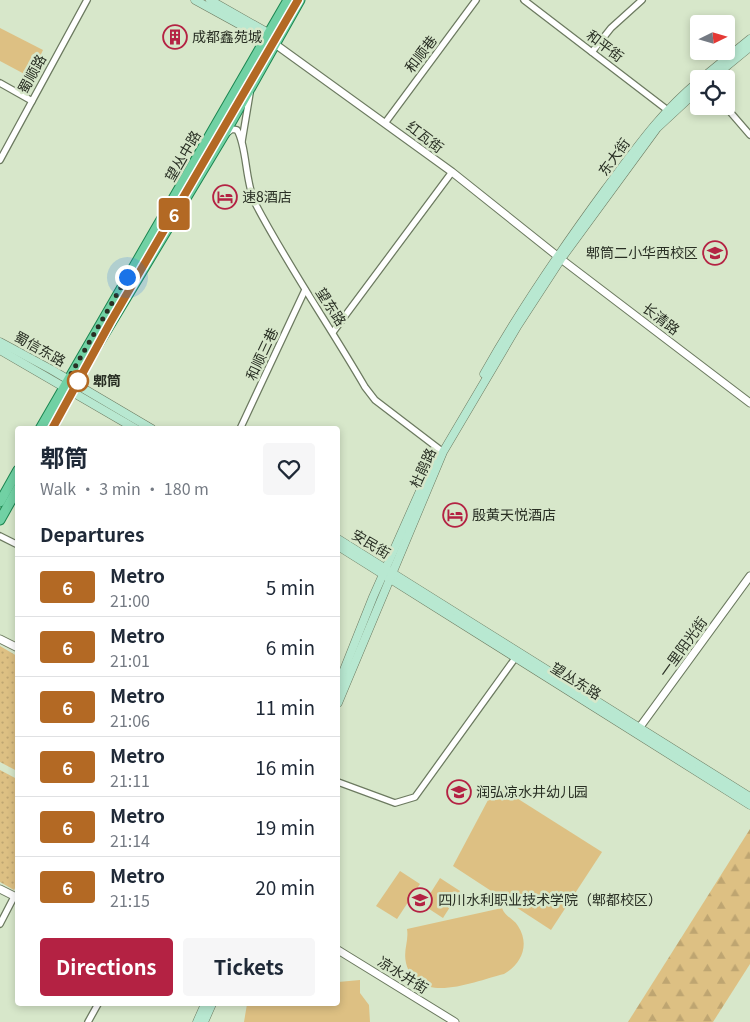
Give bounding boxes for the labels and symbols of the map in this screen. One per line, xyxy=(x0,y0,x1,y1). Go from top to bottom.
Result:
north arrow xyxy=(690,15,735,60)
building icon: 成都鑫苑城 xyxy=(162,24,188,50)
street label: 和平街 xyxy=(583,25,628,66)
place label: 成都鑫苑城 xyxy=(192,26,262,46)
street label: 和顺巷 xyxy=(400,31,441,76)
street label: 蜀顺路 xyxy=(12,50,50,97)
street label: 红瓦街 xyxy=(403,116,448,157)
street label: 望丛中路 xyxy=(159,126,205,185)
street label: 东大街 xyxy=(593,134,634,179)
hotel icon: 速8酒店 xyxy=(212,184,238,210)
place label: 速8酒店 xyxy=(242,186,292,206)
line badge: 6 xyxy=(158,198,190,230)
school or university icon: 郫筒二小华西校区 xyxy=(702,240,728,266)
place label: 郫筒二小华西校区 xyxy=(586,242,698,262)
your location xyxy=(115,265,140,290)
street label: 望东路 xyxy=(312,283,352,330)
street label: 长清路 xyxy=(639,298,684,339)
street label: 和顺三巷 xyxy=(240,324,282,383)
street label: 蜀信东路 xyxy=(11,326,70,370)
marker: 郫筒 xyxy=(67,370,89,392)
place label: 郫筒 xyxy=(93,370,121,390)
street label: 杜鹃路 xyxy=(404,444,440,491)
hotel icon: 殷黄天悦酒店 xyxy=(442,502,468,528)
place label: 殷黄天悦酒店 xyxy=(472,504,556,524)
street label: 安民街 xyxy=(348,524,395,563)
street label: 一里阳光街 xyxy=(654,612,711,681)
street label: 望丛东路 xyxy=(547,657,606,703)
school or university icon: 润弘凉水井幼儿园 xyxy=(446,779,472,805)
place label: 润弘凉水井幼儿园 xyxy=(476,781,588,801)
school or university icon: 四川水利职业技术学院（郫都校区） xyxy=(407,887,433,913)
place label: 四川水利职业技术学院（郫都校区） xyxy=(438,889,662,909)
street label: 凉水井街 xyxy=(374,951,433,997)

